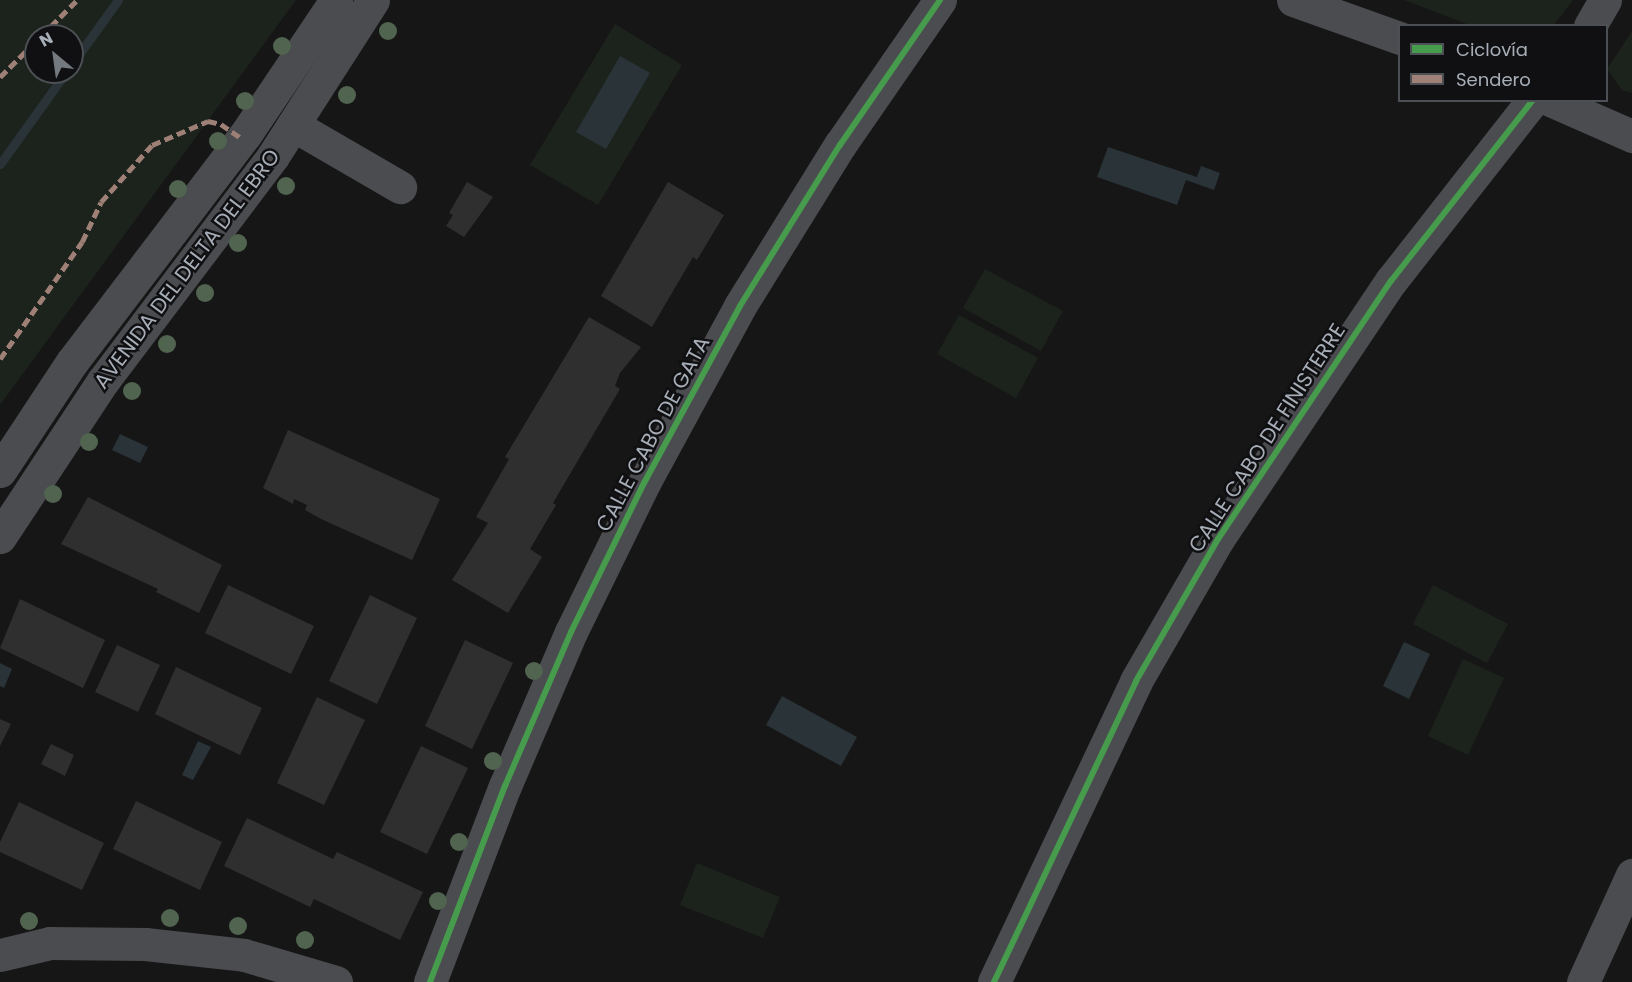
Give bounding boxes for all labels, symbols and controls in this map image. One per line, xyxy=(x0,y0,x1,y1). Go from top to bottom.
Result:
north arrow xyxy=(24,24,84,84)
legend xyxy=(1398,24,1608,102)
text: N xyxy=(35,27,57,53)
text: Ciclovía xyxy=(1456,37,1528,62)
text: Sendero xyxy=(1456,67,1531,92)
street label: AVENIDA DEL DELTA DEL EBRO xyxy=(89,144,285,394)
street label: CALLE CABO DE FINISTERRE xyxy=(1183,319,1351,557)
street label: CALLE CABO DE GATA xyxy=(591,332,715,536)

